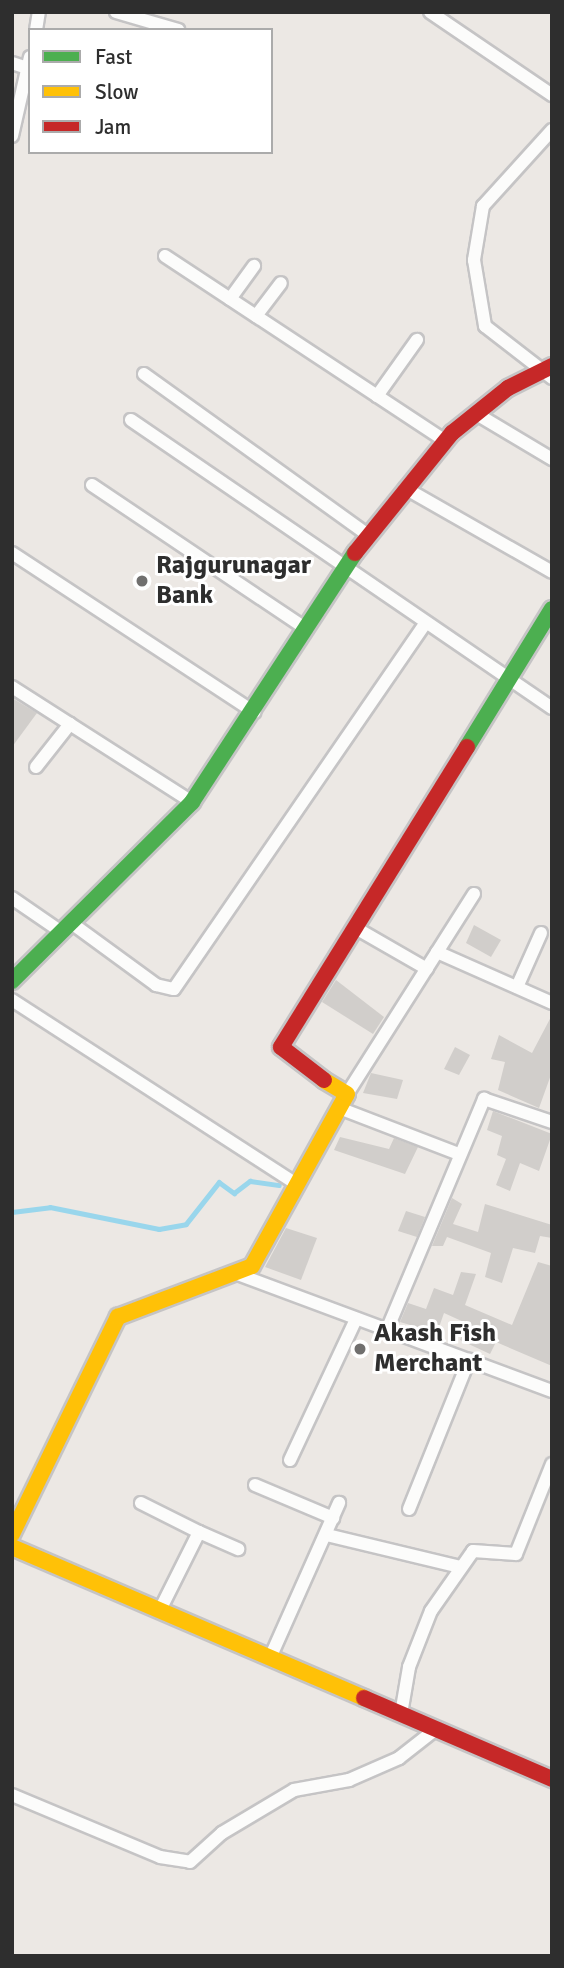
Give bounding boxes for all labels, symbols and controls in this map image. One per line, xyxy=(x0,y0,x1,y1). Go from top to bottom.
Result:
legend xyxy=(28,28,273,154)
text: Fast xyxy=(95,44,132,70)
text: Slow xyxy=(95,79,139,105)
text: Jam xyxy=(95,114,131,140)
place label: Rajgurunagar Bank xyxy=(156,550,311,612)
marker: Rajgurunagar Bank xyxy=(134,573,150,589)
place label: Akash Fish Merchant xyxy=(374,1318,496,1380)
marker: Akash Fish Merchant xyxy=(352,1341,368,1357)

